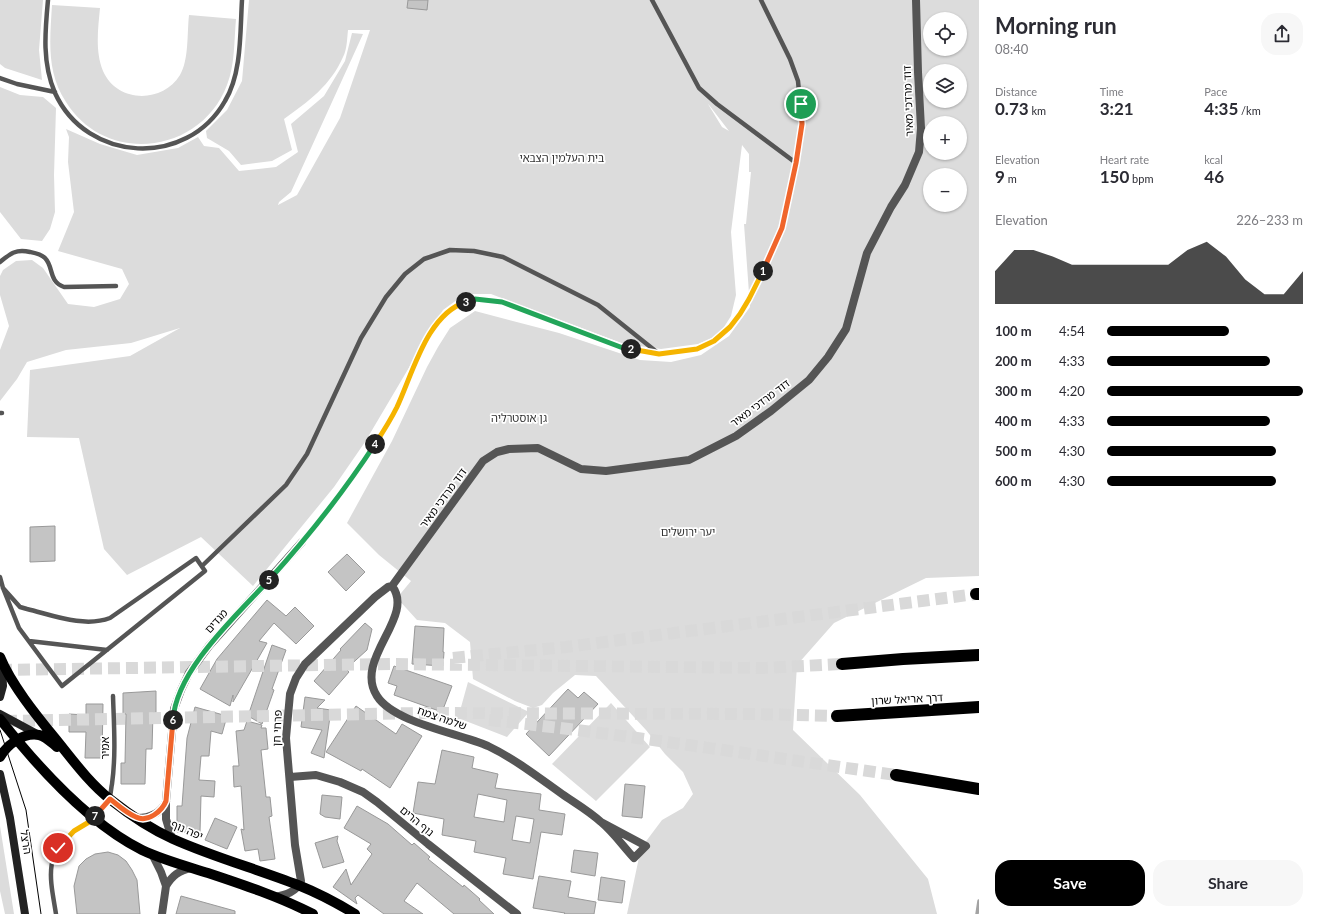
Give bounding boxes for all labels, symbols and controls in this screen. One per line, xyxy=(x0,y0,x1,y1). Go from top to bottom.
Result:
map controls xyxy=(923,12,967,212)
button: locate xyxy=(923,12,967,56)
text: Morning run xyxy=(995,12,1117,39)
button: share xyxy=(1261,13,1303,55)
text: 08:40 xyxy=(995,41,1028,57)
button: layers xyxy=(923,64,967,108)
street label: דוד מרדכי מאיר xyxy=(900,65,915,137)
text: Distance xyxy=(995,85,1037,98)
text: Time xyxy=(1100,85,1124,98)
text: Pace xyxy=(1204,85,1227,98)
pin xyxy=(784,87,818,121)
icon: arrive xyxy=(790,93,812,115)
text: 0.73 xyxy=(995,98,1029,119)
text: 3:21 xyxy=(1100,98,1134,119)
text: 4:35 xyxy=(1204,98,1238,119)
text: km xyxy=(1029,104,1046,117)
text: /km xyxy=(1238,104,1261,117)
button: + xyxy=(923,116,967,160)
park label: בית העלמין הצבאי xyxy=(520,151,604,164)
text: Elevation xyxy=(995,153,1040,166)
text: Heart rate xyxy=(1100,153,1149,166)
text: kcal xyxy=(1204,153,1223,166)
text: 9 xyxy=(995,166,1005,187)
text: 150 xyxy=(1100,166,1129,187)
text: 46 xyxy=(1204,166,1224,187)
button: − xyxy=(923,168,967,212)
text: m xyxy=(1005,172,1017,185)
text: bpm xyxy=(1129,172,1153,185)
text: Elevation xyxy=(995,212,1048,228)
text: 226–233 m xyxy=(1236,212,1303,228)
pin: 1 xyxy=(753,261,773,281)
text: 1 xyxy=(760,264,766,277)
pin: 3 xyxy=(456,292,476,312)
text: 3 xyxy=(463,295,469,308)
text: 100 m xyxy=(995,323,1032,339)
text: 4:54 xyxy=(1059,323,1085,339)
pin: 2 xyxy=(621,339,641,359)
text: 2 xyxy=(628,342,634,355)
text: 200 m xyxy=(995,353,1032,369)
text: 4:33 xyxy=(1059,353,1085,369)
street label: דוד מרדכי מאיר xyxy=(727,376,792,429)
text: 300 m xyxy=(995,383,1032,399)
text: 4:20 xyxy=(1059,383,1085,399)
park label: גן אוסטרליה xyxy=(491,411,547,424)
text: 400 m xyxy=(995,413,1032,429)
text: 4:33 xyxy=(1059,413,1085,429)
pin: 4 xyxy=(365,434,385,454)
text: 4 xyxy=(372,437,378,450)
text: 500 m xyxy=(995,443,1032,459)
text: 4:30 xyxy=(1059,443,1085,459)
street label: דוד מרדכי מאיר xyxy=(416,465,469,530)
text: 600 m xyxy=(995,473,1032,489)
text: 4:30 xyxy=(1059,473,1085,489)
park label: יער ירושלים xyxy=(661,525,715,538)
pin: 5 xyxy=(259,570,279,590)
text: 5 xyxy=(266,573,272,586)
street label: מגדים xyxy=(202,606,230,635)
street label: דרך אריאל שרון xyxy=(871,690,943,707)
street label: שלמה צמח xyxy=(416,703,469,732)
street label: פרחי חן xyxy=(269,709,284,747)
pin: 6 xyxy=(163,710,183,730)
text: 6 xyxy=(170,713,176,726)
street label: אמיר xyxy=(98,736,111,760)
street label: נוף הרים xyxy=(398,803,437,839)
pin: 7 xyxy=(85,806,105,826)
text: 7 xyxy=(92,809,98,822)
street label: יפה נוף xyxy=(169,817,205,842)
street label: הרצל xyxy=(18,829,35,855)
pin xyxy=(41,831,75,865)
icon: check xyxy=(47,837,69,859)
button: Save xyxy=(995,860,1145,906)
button: Share xyxy=(1153,860,1303,906)

